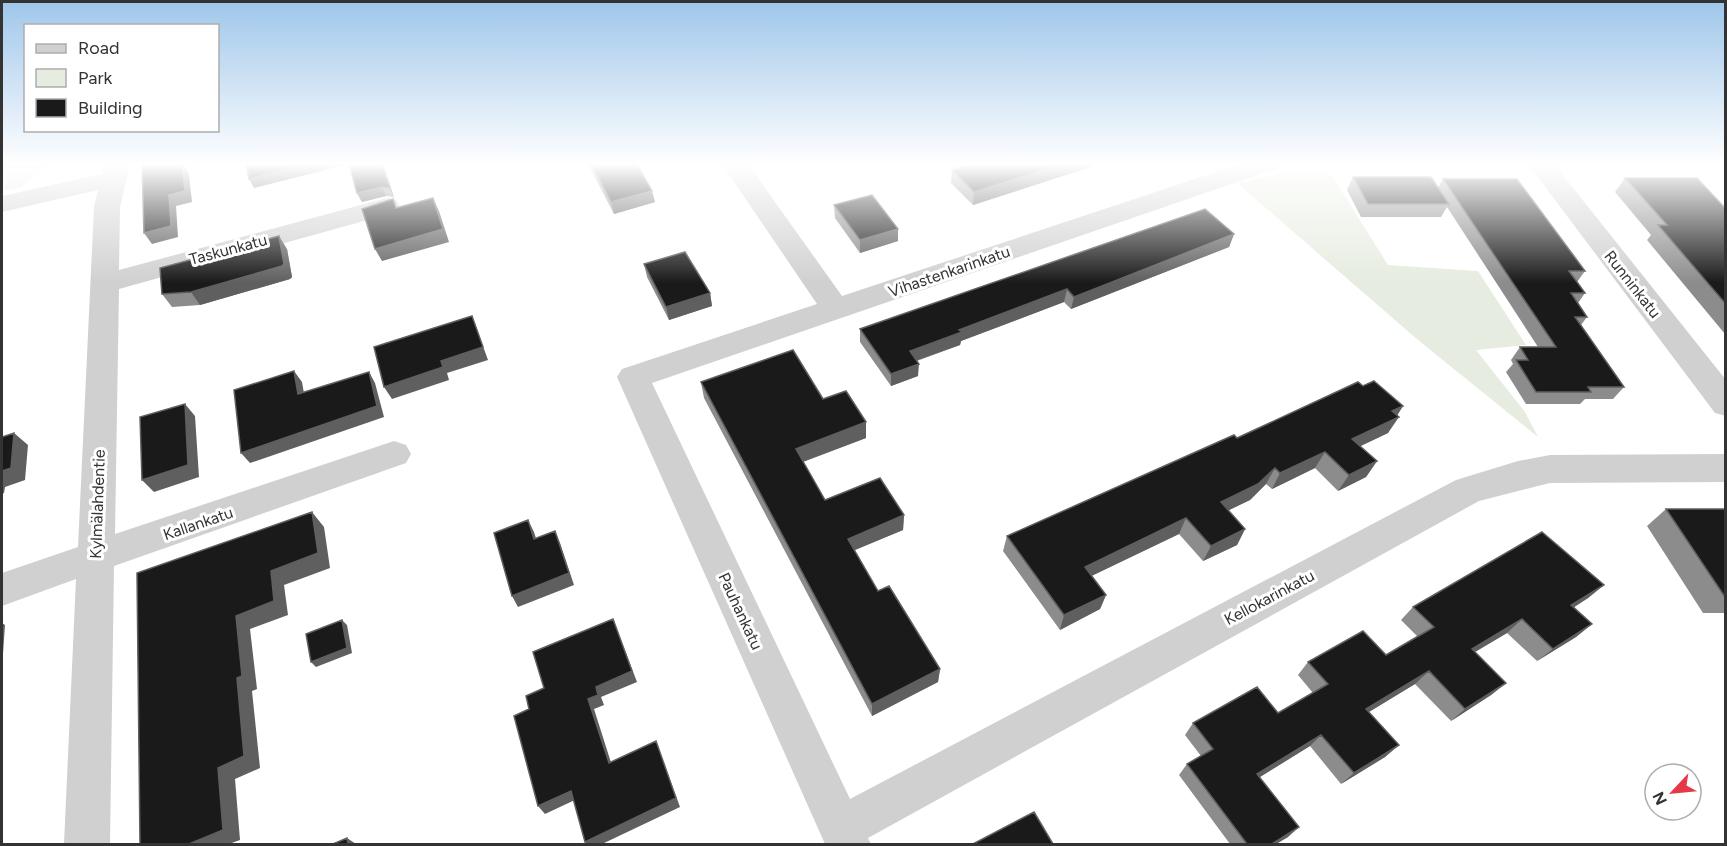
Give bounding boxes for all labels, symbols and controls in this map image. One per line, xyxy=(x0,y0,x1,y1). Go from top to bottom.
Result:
legend xyxy=(24,24,219,132)
text: Road xyxy=(78,37,119,59)
text: Park xyxy=(78,67,113,89)
text: Building xyxy=(78,97,143,119)
street label: Taskunkatu xyxy=(187,230,269,269)
street label: Vihastenkarinkatu xyxy=(886,242,1013,301)
street label: Runninkatu xyxy=(1600,247,1665,322)
street label: Kylmälahdentie xyxy=(86,449,109,559)
street label: Kallankatu xyxy=(161,503,236,544)
street label: Kellokarinkatu xyxy=(1221,566,1317,629)
street label: Pauhankatu xyxy=(714,570,767,653)
north arrow xyxy=(1643,762,1703,822)
text: N xyxy=(1649,789,1671,808)

